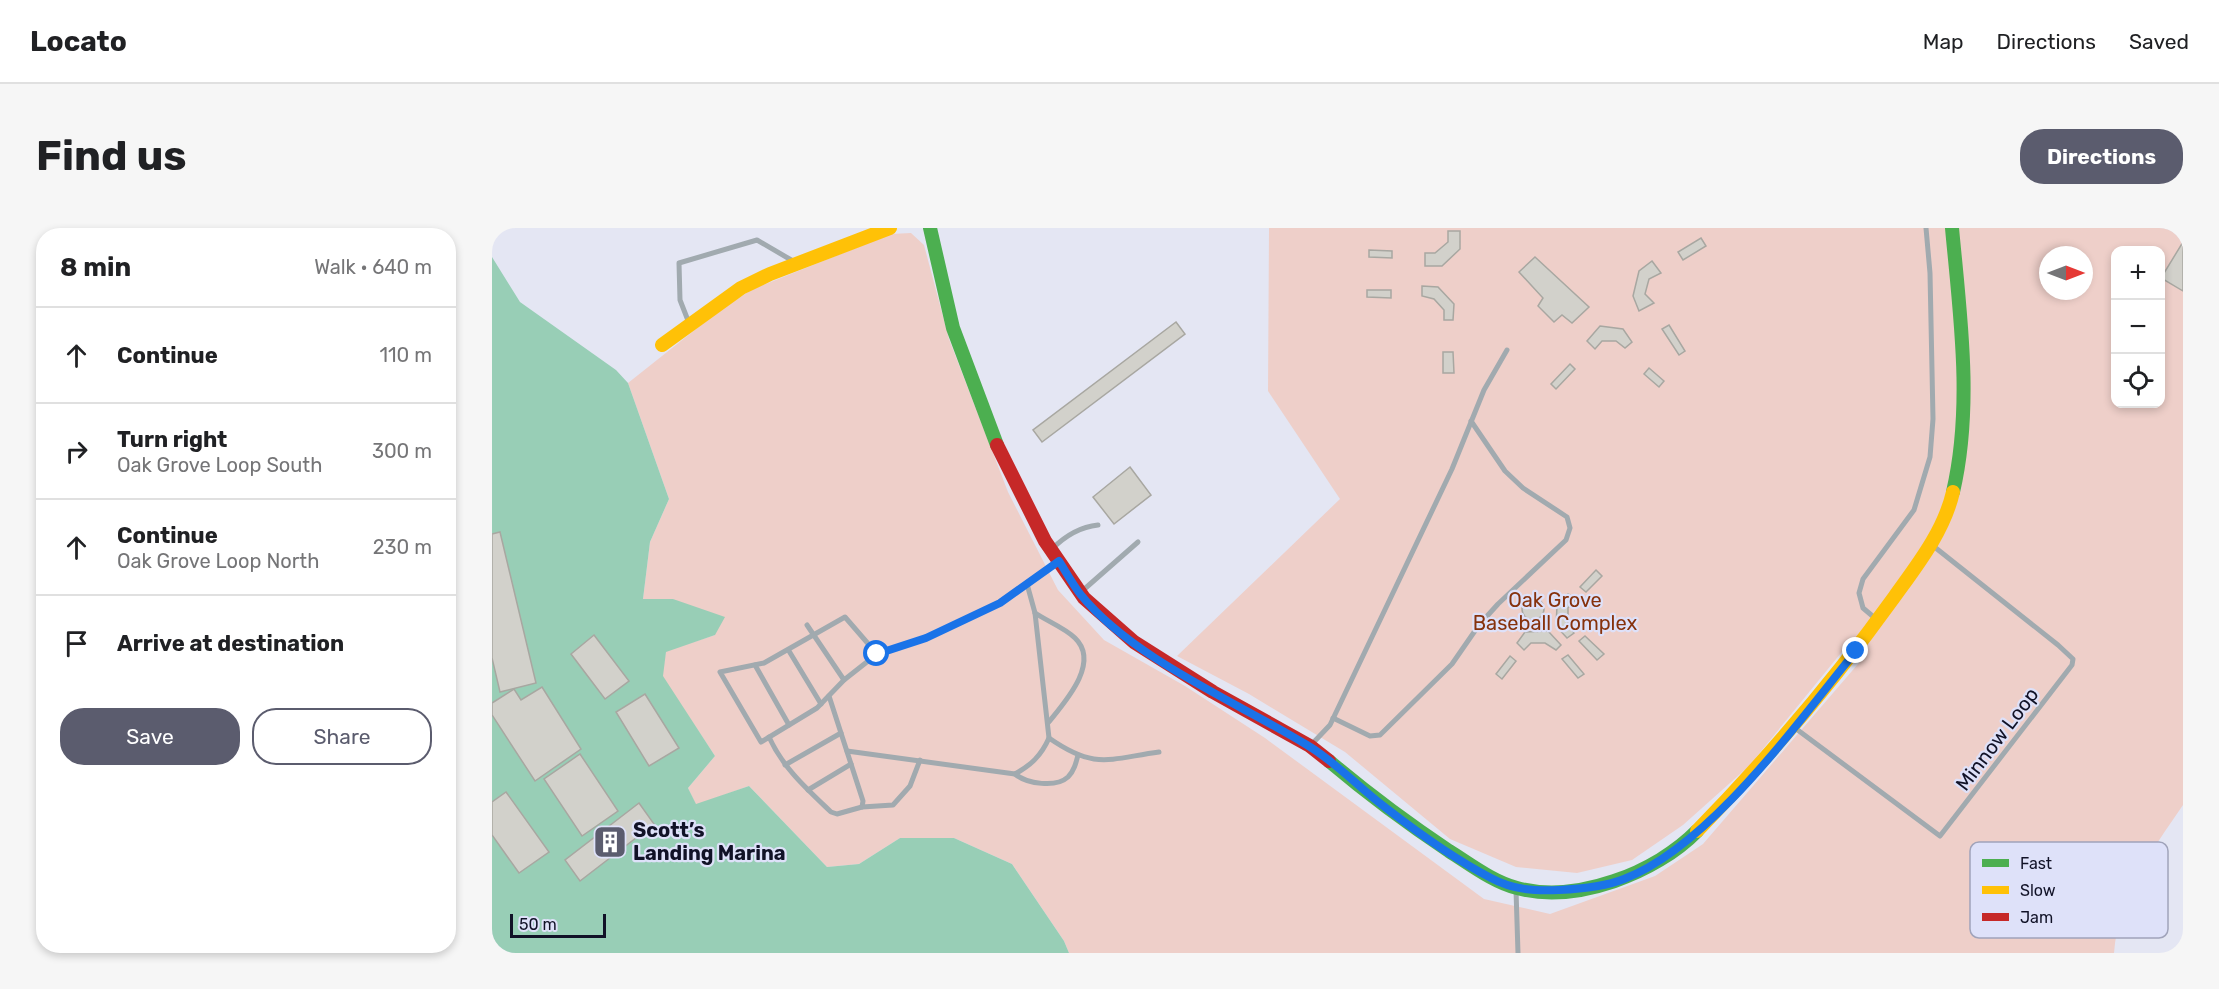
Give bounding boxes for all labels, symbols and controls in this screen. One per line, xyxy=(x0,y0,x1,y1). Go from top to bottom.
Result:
text: Locato xyxy=(30,25,127,58)
text: Map xyxy=(1923,29,1964,54)
text: Directions xyxy=(1997,29,2096,54)
text: Saved xyxy=(2129,29,2189,54)
button: Directions xyxy=(2020,129,2183,184)
text: Find us xyxy=(36,131,187,181)
north arrow xyxy=(2039,246,2093,300)
map controls xyxy=(2111,246,2165,408)
button: + xyxy=(2111,246,2165,300)
text: 8 min xyxy=(60,252,131,283)
text: Walk · 640 m xyxy=(314,255,432,279)
button: − xyxy=(2111,300,2165,354)
icon: ahead xyxy=(60,339,93,372)
text: Continue xyxy=(117,342,218,369)
text: 110 m xyxy=(380,343,432,367)
button: locate xyxy=(2111,354,2165,408)
text: Turn right xyxy=(117,426,227,453)
icon: right xyxy=(60,435,93,468)
text: 300 m xyxy=(372,439,432,463)
text: Oak Grove Loop South xyxy=(117,453,322,477)
text: Continue xyxy=(117,522,218,549)
icon: ahead xyxy=(60,531,93,564)
text: 230 m xyxy=(373,535,432,559)
text: Oak Grove Loop North xyxy=(117,549,319,573)
park label: Oak Grove Baseball Complex xyxy=(1473,588,1637,635)
icon: arrive xyxy=(60,627,93,660)
text: Arrive at destination xyxy=(117,630,344,657)
route end xyxy=(1842,637,1868,663)
route start xyxy=(863,640,889,666)
street label: Minnow Loop xyxy=(1951,683,2043,795)
button: Save xyxy=(60,708,240,765)
button: Share xyxy=(252,708,432,765)
place label: Scott’s Landing Marina xyxy=(633,818,786,865)
building icon: Scott’s Landing Marina xyxy=(592,824,628,860)
legend xyxy=(1970,842,2168,938)
text: Fast xyxy=(2020,854,2052,873)
text: Slow xyxy=(2020,881,2056,900)
text: Jam xyxy=(2020,908,2053,927)
scale bar xyxy=(510,911,606,938)
text: 50 m xyxy=(519,915,557,934)

